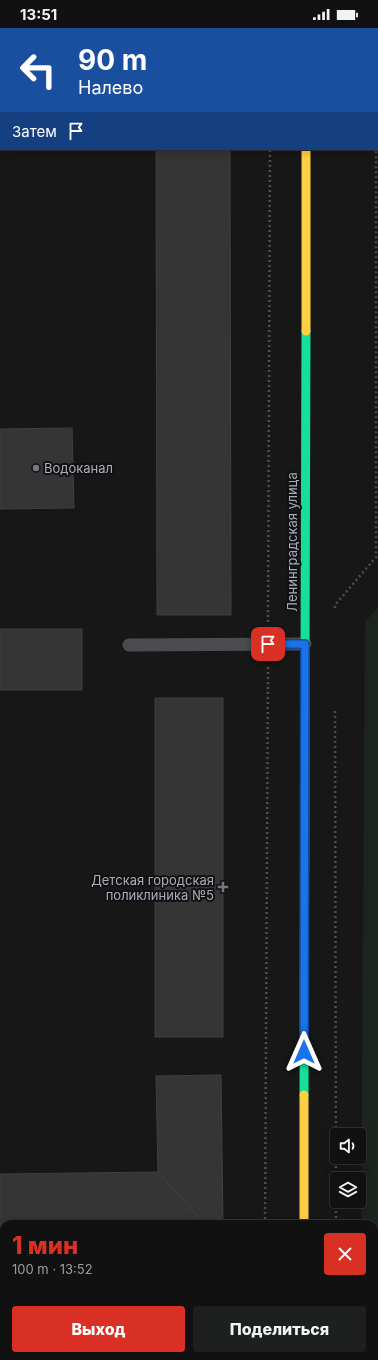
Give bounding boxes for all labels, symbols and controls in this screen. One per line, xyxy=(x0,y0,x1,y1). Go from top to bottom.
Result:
text: 13:51 xyxy=(20,5,57,24)
text: 90 m xyxy=(78,43,147,77)
icon: left xyxy=(12,44,64,96)
text: Налево xyxy=(78,77,143,98)
icon: arrive xyxy=(65,120,87,142)
text: Затем xyxy=(12,122,57,141)
place label: Водоканал xyxy=(44,460,113,476)
marker: Водоканал xyxy=(31,463,41,473)
street label: Ленинградская улица xyxy=(284,472,300,612)
pin xyxy=(251,627,285,661)
icon: arrive xyxy=(257,633,279,655)
place label: Детская городская поликлиника №5 xyxy=(91,872,214,903)
marker: Детская городская поликлиника №5 xyxy=(217,881,229,893)
position arrow xyxy=(283,1031,325,1073)
map controls xyxy=(330,1128,366,1208)
button: sound xyxy=(330,1128,366,1164)
button: layers xyxy=(330,1172,366,1208)
text: 1 мин xyxy=(12,1231,78,1260)
button: close xyxy=(324,1233,366,1275)
text: 100 m · 13:52 xyxy=(12,1261,93,1277)
button: Выход xyxy=(12,1306,185,1352)
button: Поделиться xyxy=(193,1306,366,1352)

